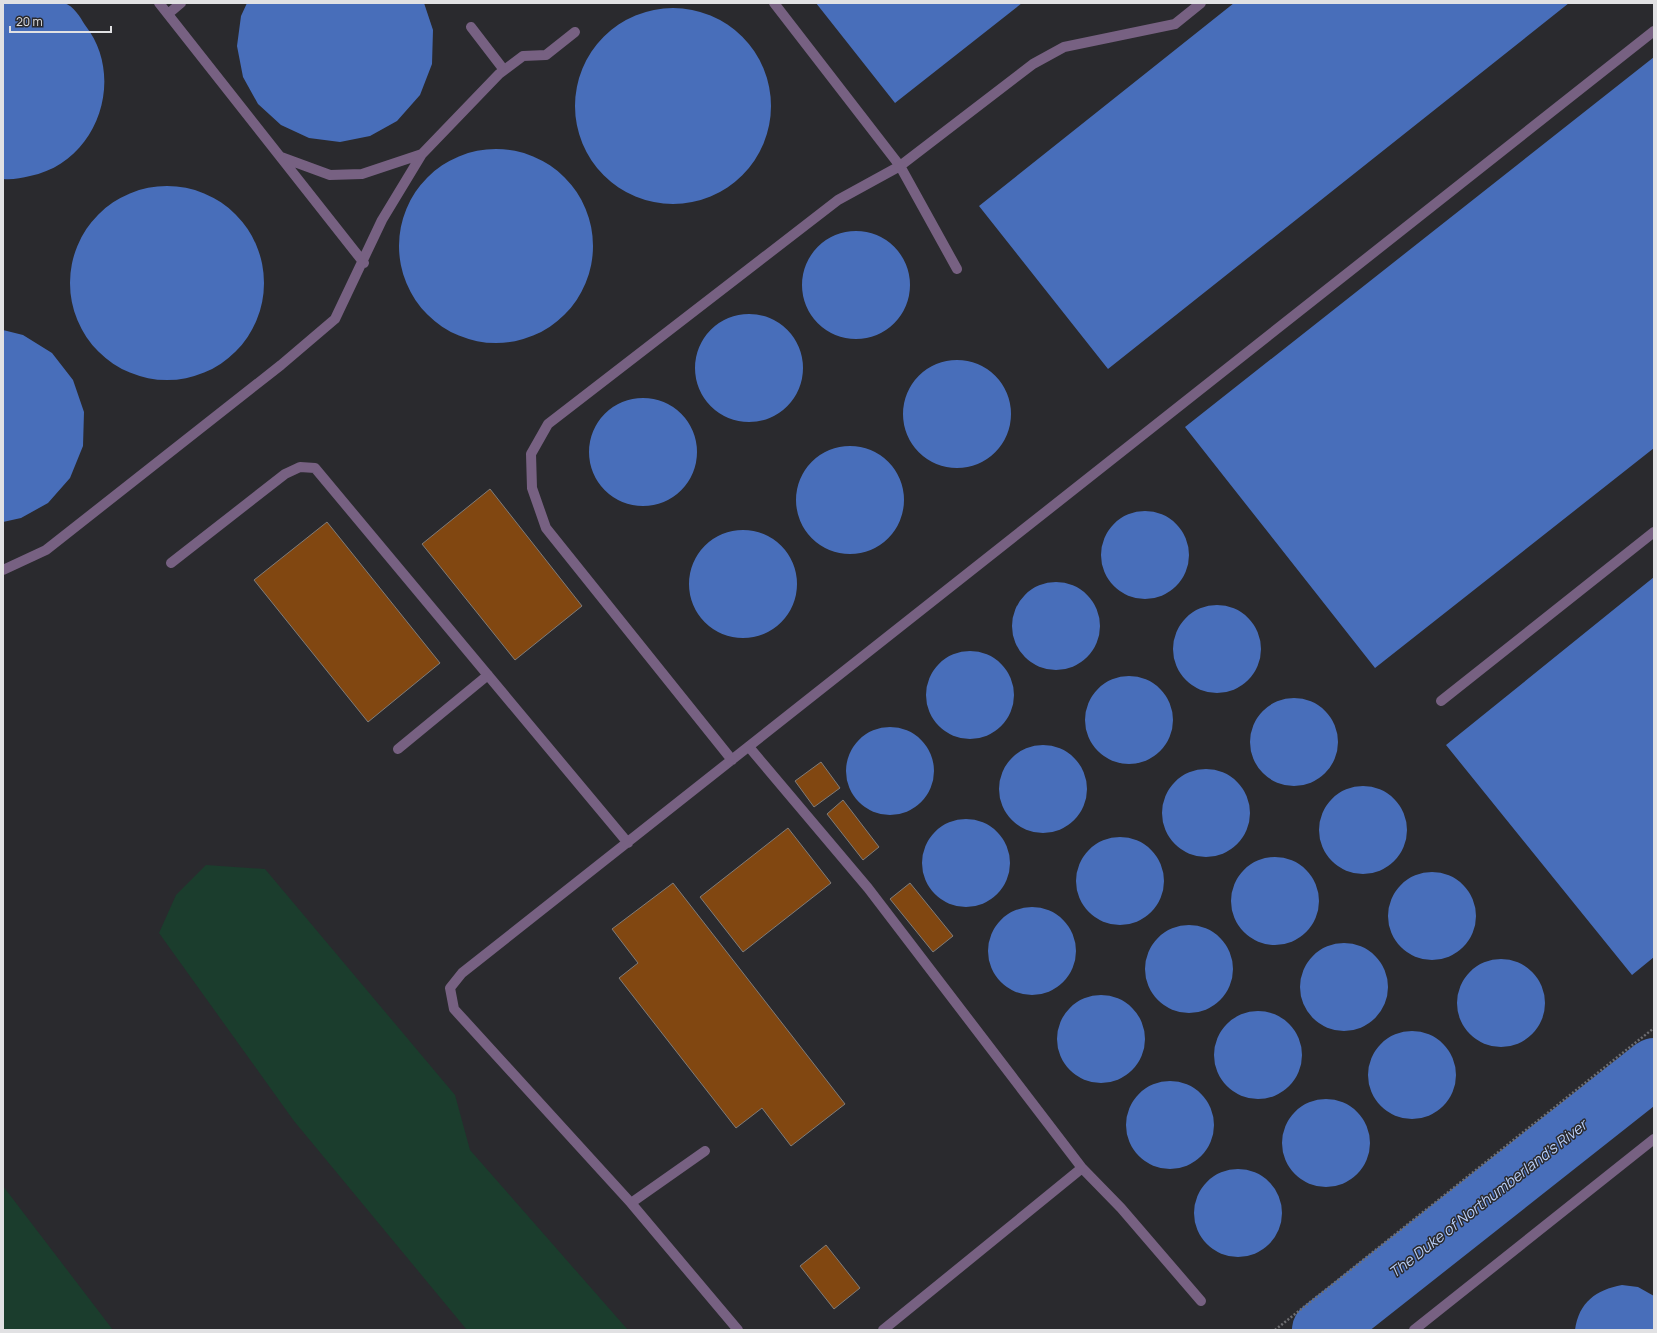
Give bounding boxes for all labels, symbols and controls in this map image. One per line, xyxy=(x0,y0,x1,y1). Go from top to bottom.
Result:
scale bar xyxy=(10,8,111,34)
text: 20 m xyxy=(16,13,43,30)
water label: The Duke of Northumberland's River xyxy=(1384,1113,1593,1283)

